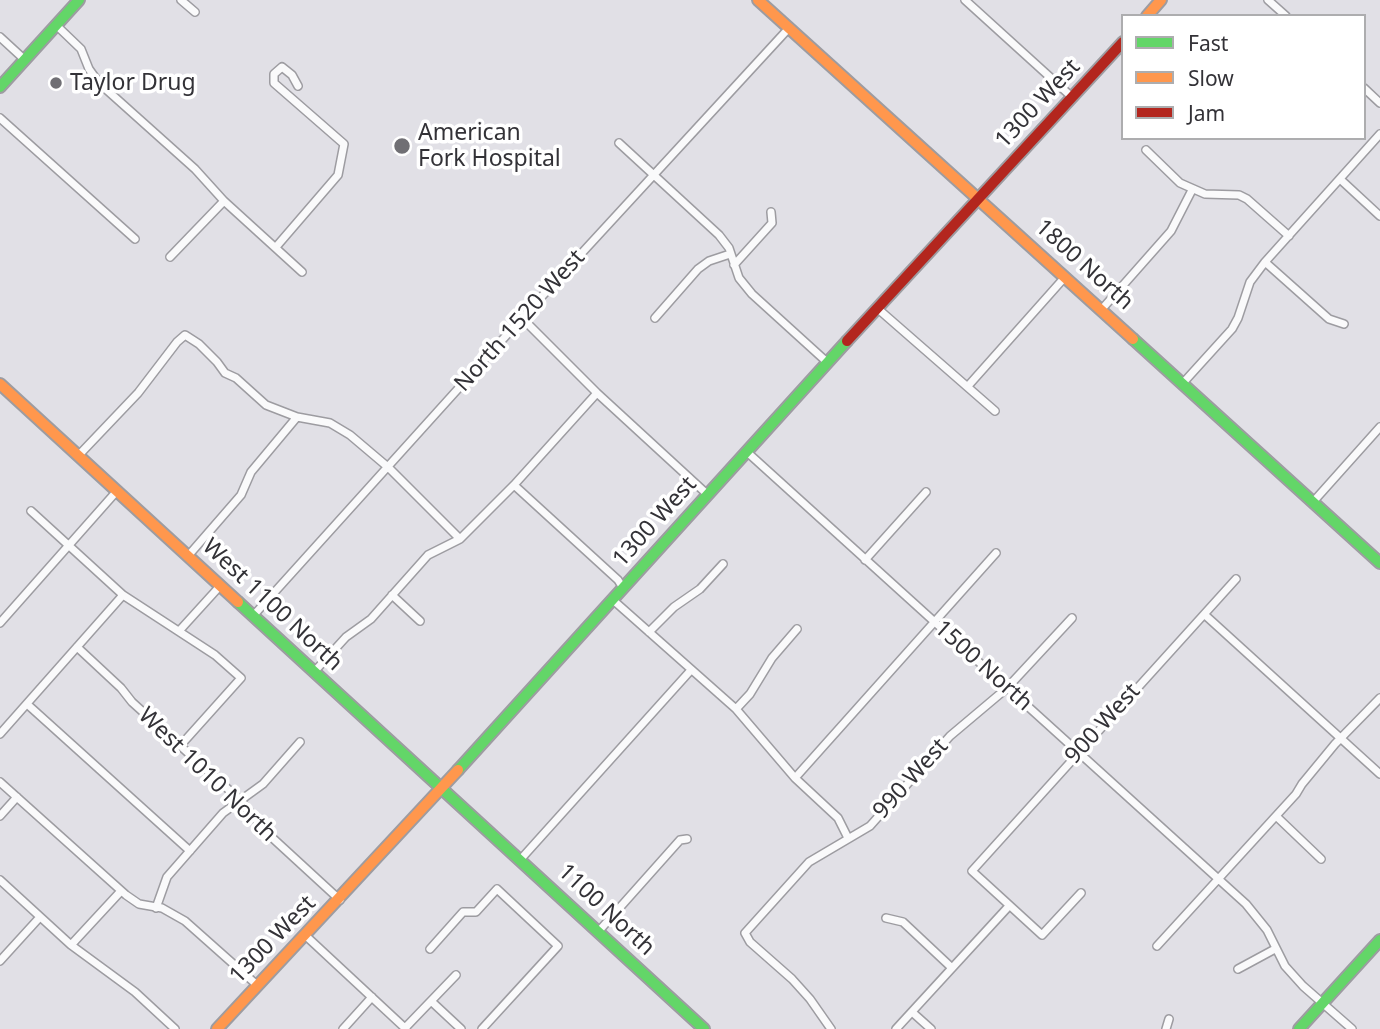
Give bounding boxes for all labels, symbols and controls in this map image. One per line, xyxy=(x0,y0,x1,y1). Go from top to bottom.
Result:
legend xyxy=(1121,14,1366,140)
text: Fast xyxy=(1188,29,1228,57)
street label: 1300 West xyxy=(990,54,1086,154)
text: Slow xyxy=(1188,64,1234,92)
place label: Taylor Drug xyxy=(70,69,196,97)
marker: Taylor Drug xyxy=(48,75,64,91)
text: Jam xyxy=(1188,99,1225,127)
place label: American Fork Hospital xyxy=(418,119,561,173)
marker: American Fork Hospital xyxy=(392,136,412,156)
street label: 1800 North xyxy=(1029,214,1139,316)
street label: North 1520 West xyxy=(449,244,591,398)
street label: 1300 West xyxy=(607,471,703,573)
street label: West 1100 North xyxy=(196,533,348,677)
street label: 1500 North xyxy=(928,615,1038,717)
street label: 900 West xyxy=(1060,678,1146,770)
street label: West 1010 North xyxy=(132,702,282,848)
street label: 990 West xyxy=(868,733,954,825)
street label: 1100 North xyxy=(552,858,660,962)
street label: 1300 West xyxy=(224,890,322,990)

